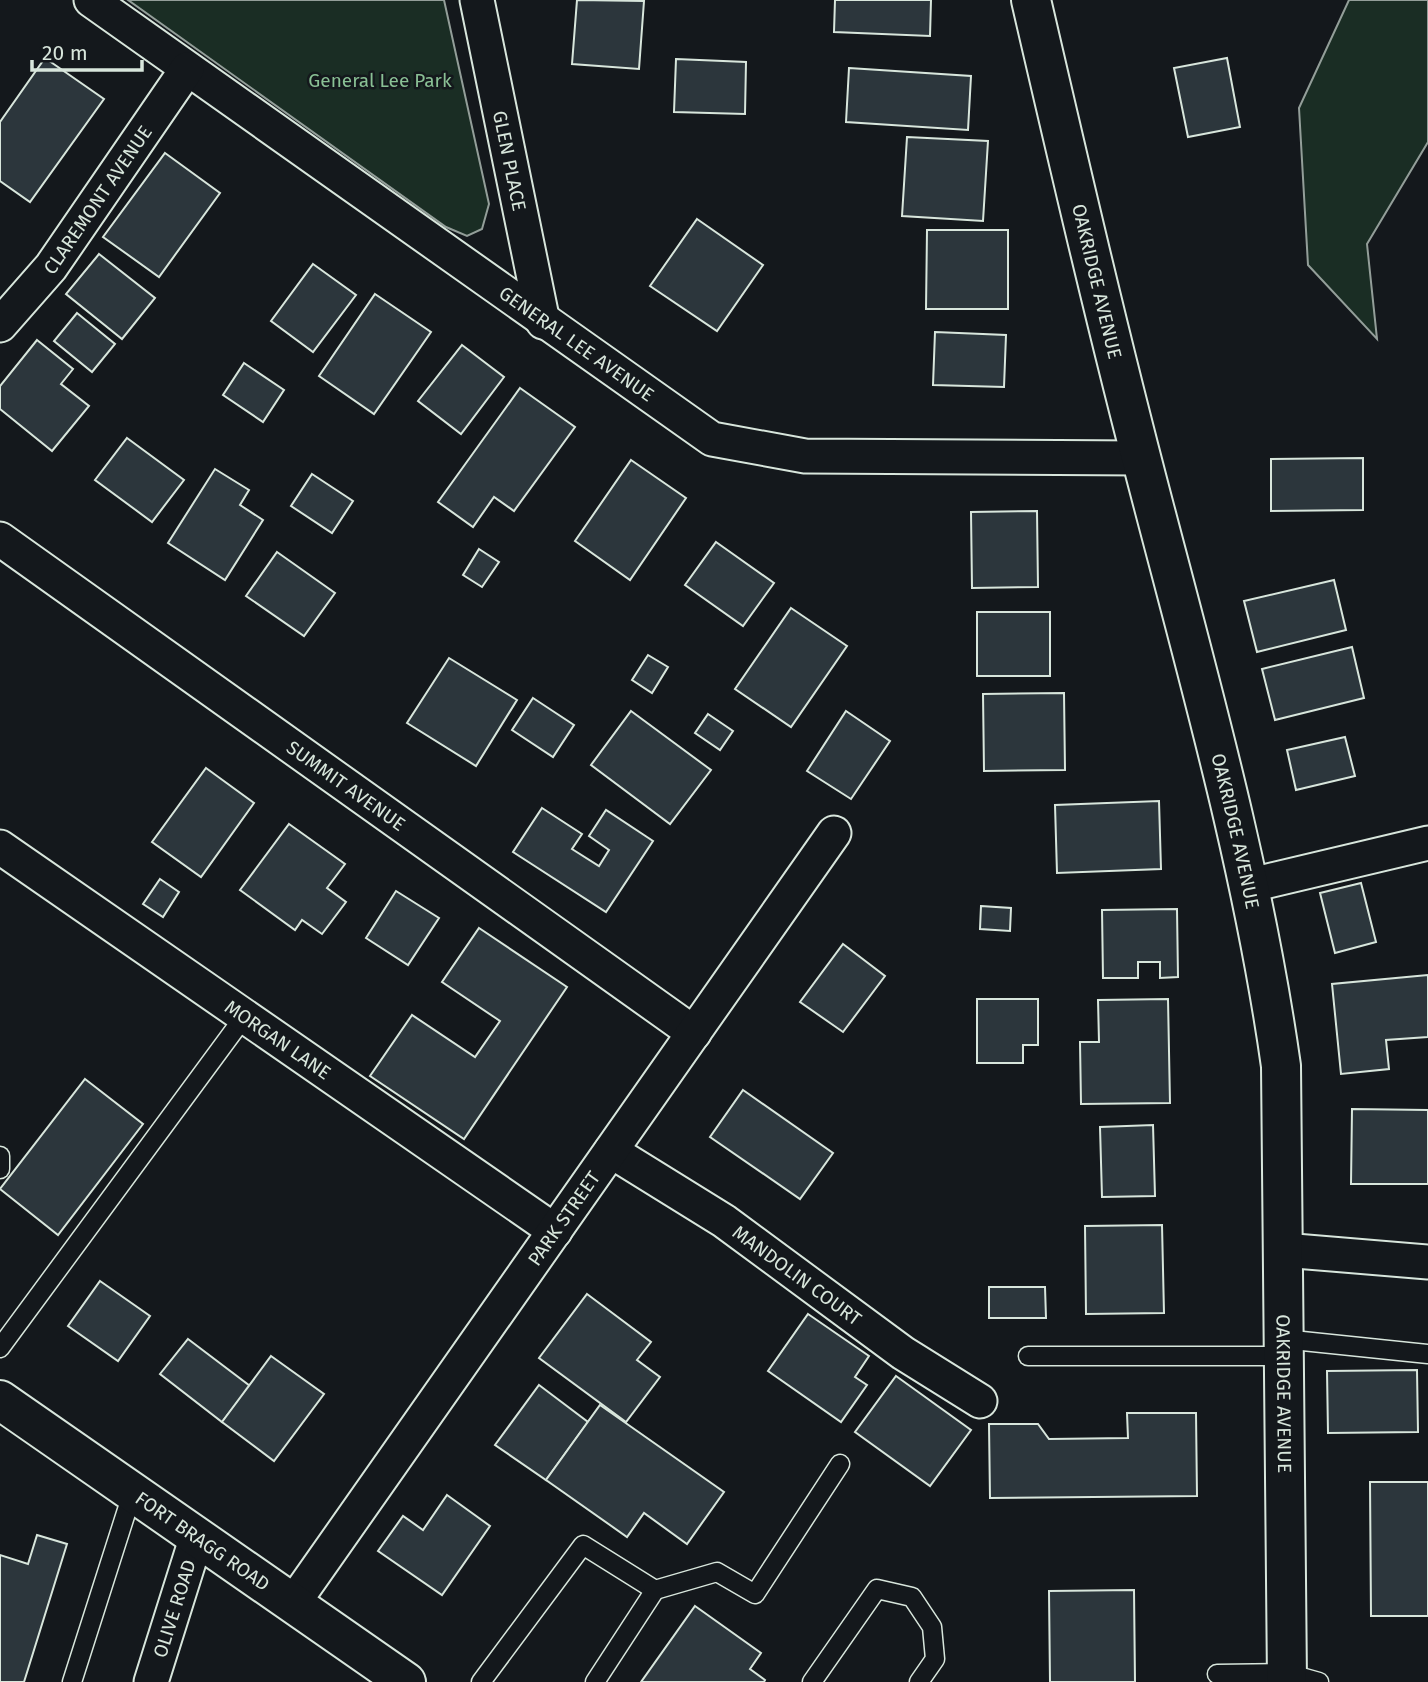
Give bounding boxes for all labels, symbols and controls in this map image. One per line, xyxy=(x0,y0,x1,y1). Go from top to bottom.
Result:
scale bar xyxy=(32,28,142,72)
text: 20 m xyxy=(42,40,88,66)
park label: General Lee Park xyxy=(308,69,452,92)
street label: GLEN PLACE xyxy=(488,109,531,213)
street label: CLAREMONT AVENUE xyxy=(39,121,157,279)
street label: OAKRIDGE AVENUE xyxy=(1067,202,1127,361)
street label: GENERAL LEE AVENUE xyxy=(495,281,658,406)
street label: SUMMIT AVENUE xyxy=(282,736,410,836)
street label: OAKRIDGE AVENUE xyxy=(1206,751,1264,911)
street label: MORGAN LANE xyxy=(220,995,335,1084)
street label: PARK STREET xyxy=(523,1167,605,1270)
street label: MANDOLIN COURT xyxy=(728,1220,866,1331)
street label: OAKRIDGE AVENUE xyxy=(1271,1314,1296,1473)
street label: FORT BRAGG ROAD xyxy=(131,1487,274,1596)
street label: OLIVE ROAD xyxy=(148,1557,201,1661)

